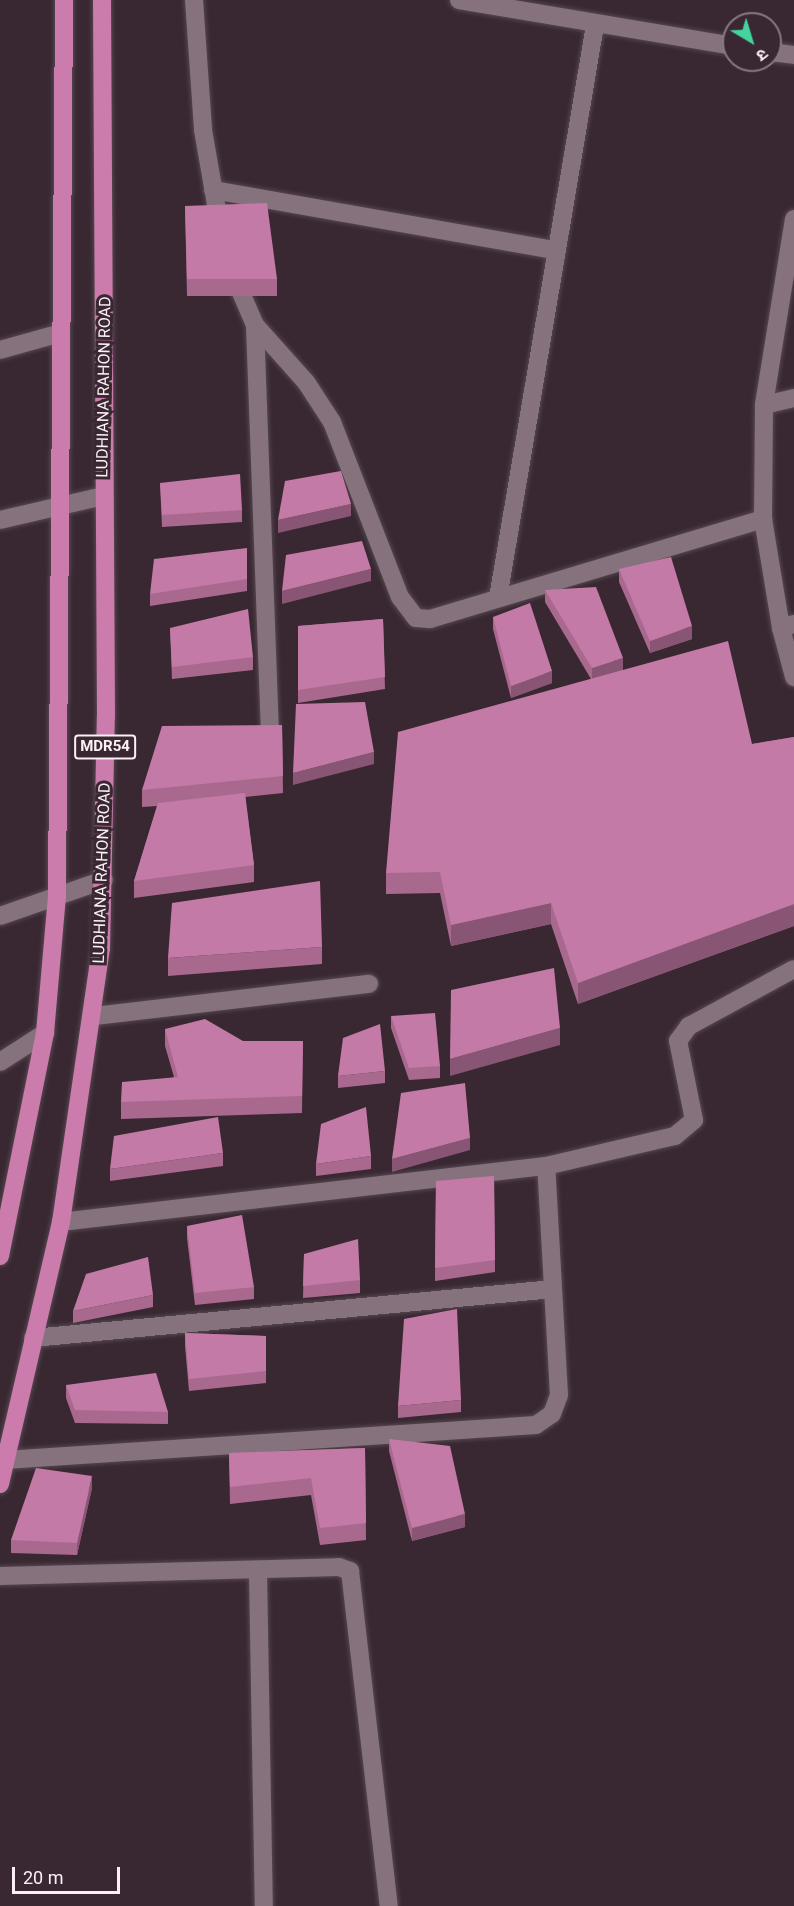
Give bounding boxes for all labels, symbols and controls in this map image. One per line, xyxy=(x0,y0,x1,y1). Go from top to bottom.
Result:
north arrow xyxy=(722,12,782,72)
text: उ xyxy=(753,45,772,65)
street label: LUDHIANA RAHON ROAD xyxy=(93,296,115,478)
road number: MDR54 xyxy=(74,735,136,759)
street label: LUDHIANA RAHON ROAD xyxy=(89,782,115,964)
scale bar xyxy=(15,1855,123,1893)
text: 20 m xyxy=(23,1867,63,1888)

